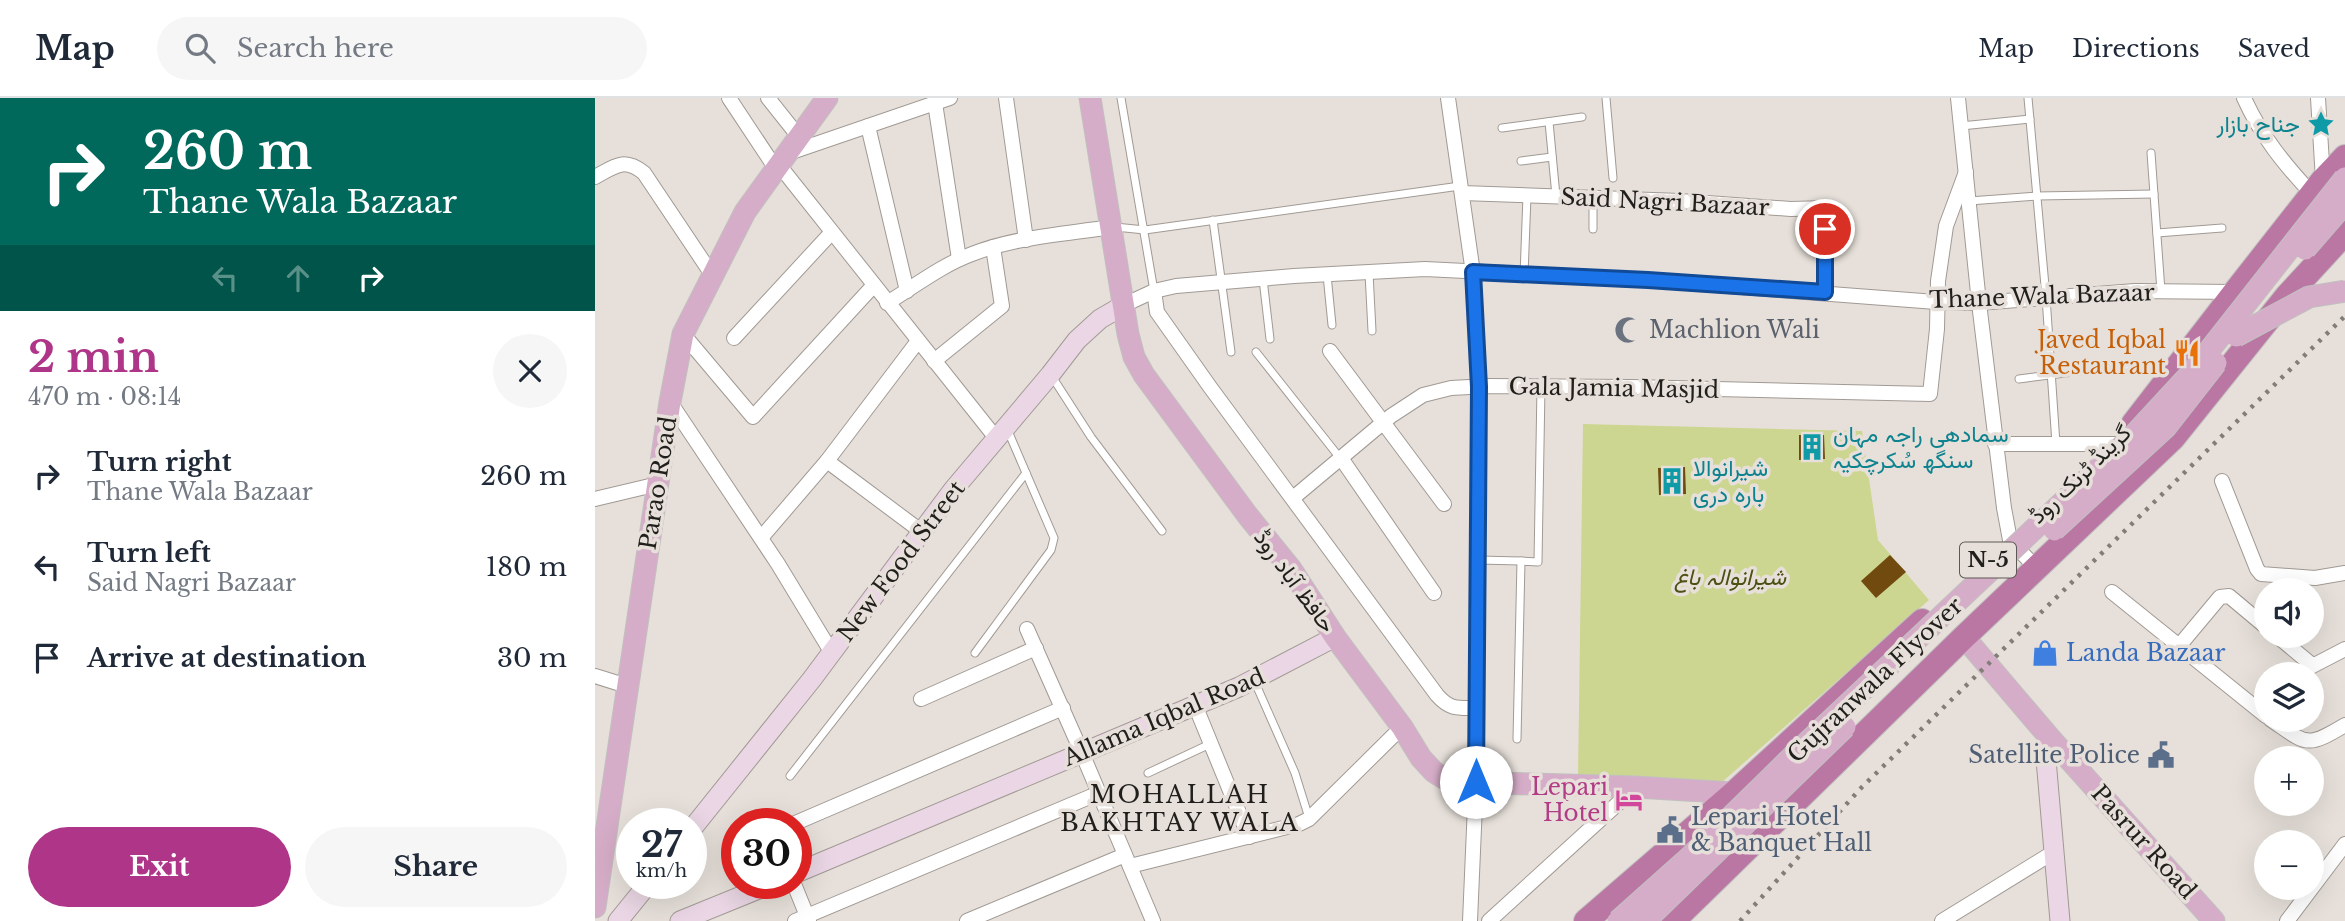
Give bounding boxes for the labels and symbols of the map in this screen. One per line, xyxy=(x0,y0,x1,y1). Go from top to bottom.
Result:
place icon: جناح بازار xyxy=(2306,109,2336,139)
place label: جناح بازار xyxy=(2216,110,2300,140)
street label: Said Nagri Bazaar xyxy=(1560,183,1770,221)
pin xyxy=(1795,199,1855,259)
street label: Thane Wala Bazaar xyxy=(1929,278,2155,314)
mosque icon: Machlion Wali xyxy=(1613,315,1643,345)
place label: Machlion Wali xyxy=(1649,316,1820,344)
place label: Javed Iqbal Restaurant xyxy=(2034,326,2166,380)
restaurant icon: Javed Iqbal Restaurant xyxy=(2172,338,2202,368)
street label: Gala Jamia Masjid xyxy=(1508,372,1720,404)
street label: Parao Road xyxy=(634,414,682,552)
street label: گرینڈ ٹرنک روڈ xyxy=(2023,419,2137,530)
place label: سمادھی راجہ مہان سنگھ سُکرچکیہ xyxy=(1833,420,2009,476)
building icon: سمادھی راجہ مہان سنگھ سُکرچکیہ xyxy=(1797,432,1827,462)
place label: شیرانوالا بارہ دری xyxy=(1693,454,1768,509)
building icon: شیرانوالا بارہ دری xyxy=(1657,466,1687,496)
street label: New Food Street xyxy=(831,475,971,647)
street label: حافظ آباد روڈ xyxy=(1247,524,1342,639)
road number: N-5 xyxy=(1960,542,2016,578)
park label: شیرانوالہ باغ xyxy=(1674,563,1787,593)
street label: Gujranwala Flyover xyxy=(1782,592,1968,768)
shop icon: Landa Bazaar xyxy=(2030,638,2060,668)
place label: Landa Bazaar xyxy=(2066,639,2226,667)
street label: Allama Iqbal Road xyxy=(1058,662,1269,773)
public building icon: Satellite Police xyxy=(2146,740,2176,770)
place label: Satellite Police xyxy=(1968,741,2140,769)
position arrow xyxy=(1439,745,1513,819)
place label: Lepari Hotel xyxy=(1531,773,1608,827)
street label: Pasrur Road xyxy=(2086,779,2202,905)
district label: MOHALLAH BAKHTAY WALA xyxy=(1060,780,1300,837)
hotel icon: Lepari Hotel xyxy=(1614,785,1644,815)
place label: Lepari Hotel & Banquet Hall xyxy=(1691,803,1872,857)
speed limit sign: 30 xyxy=(721,808,812,899)
public building icon: Lepari Hotel & Banquet Hall xyxy=(1655,815,1685,845)

